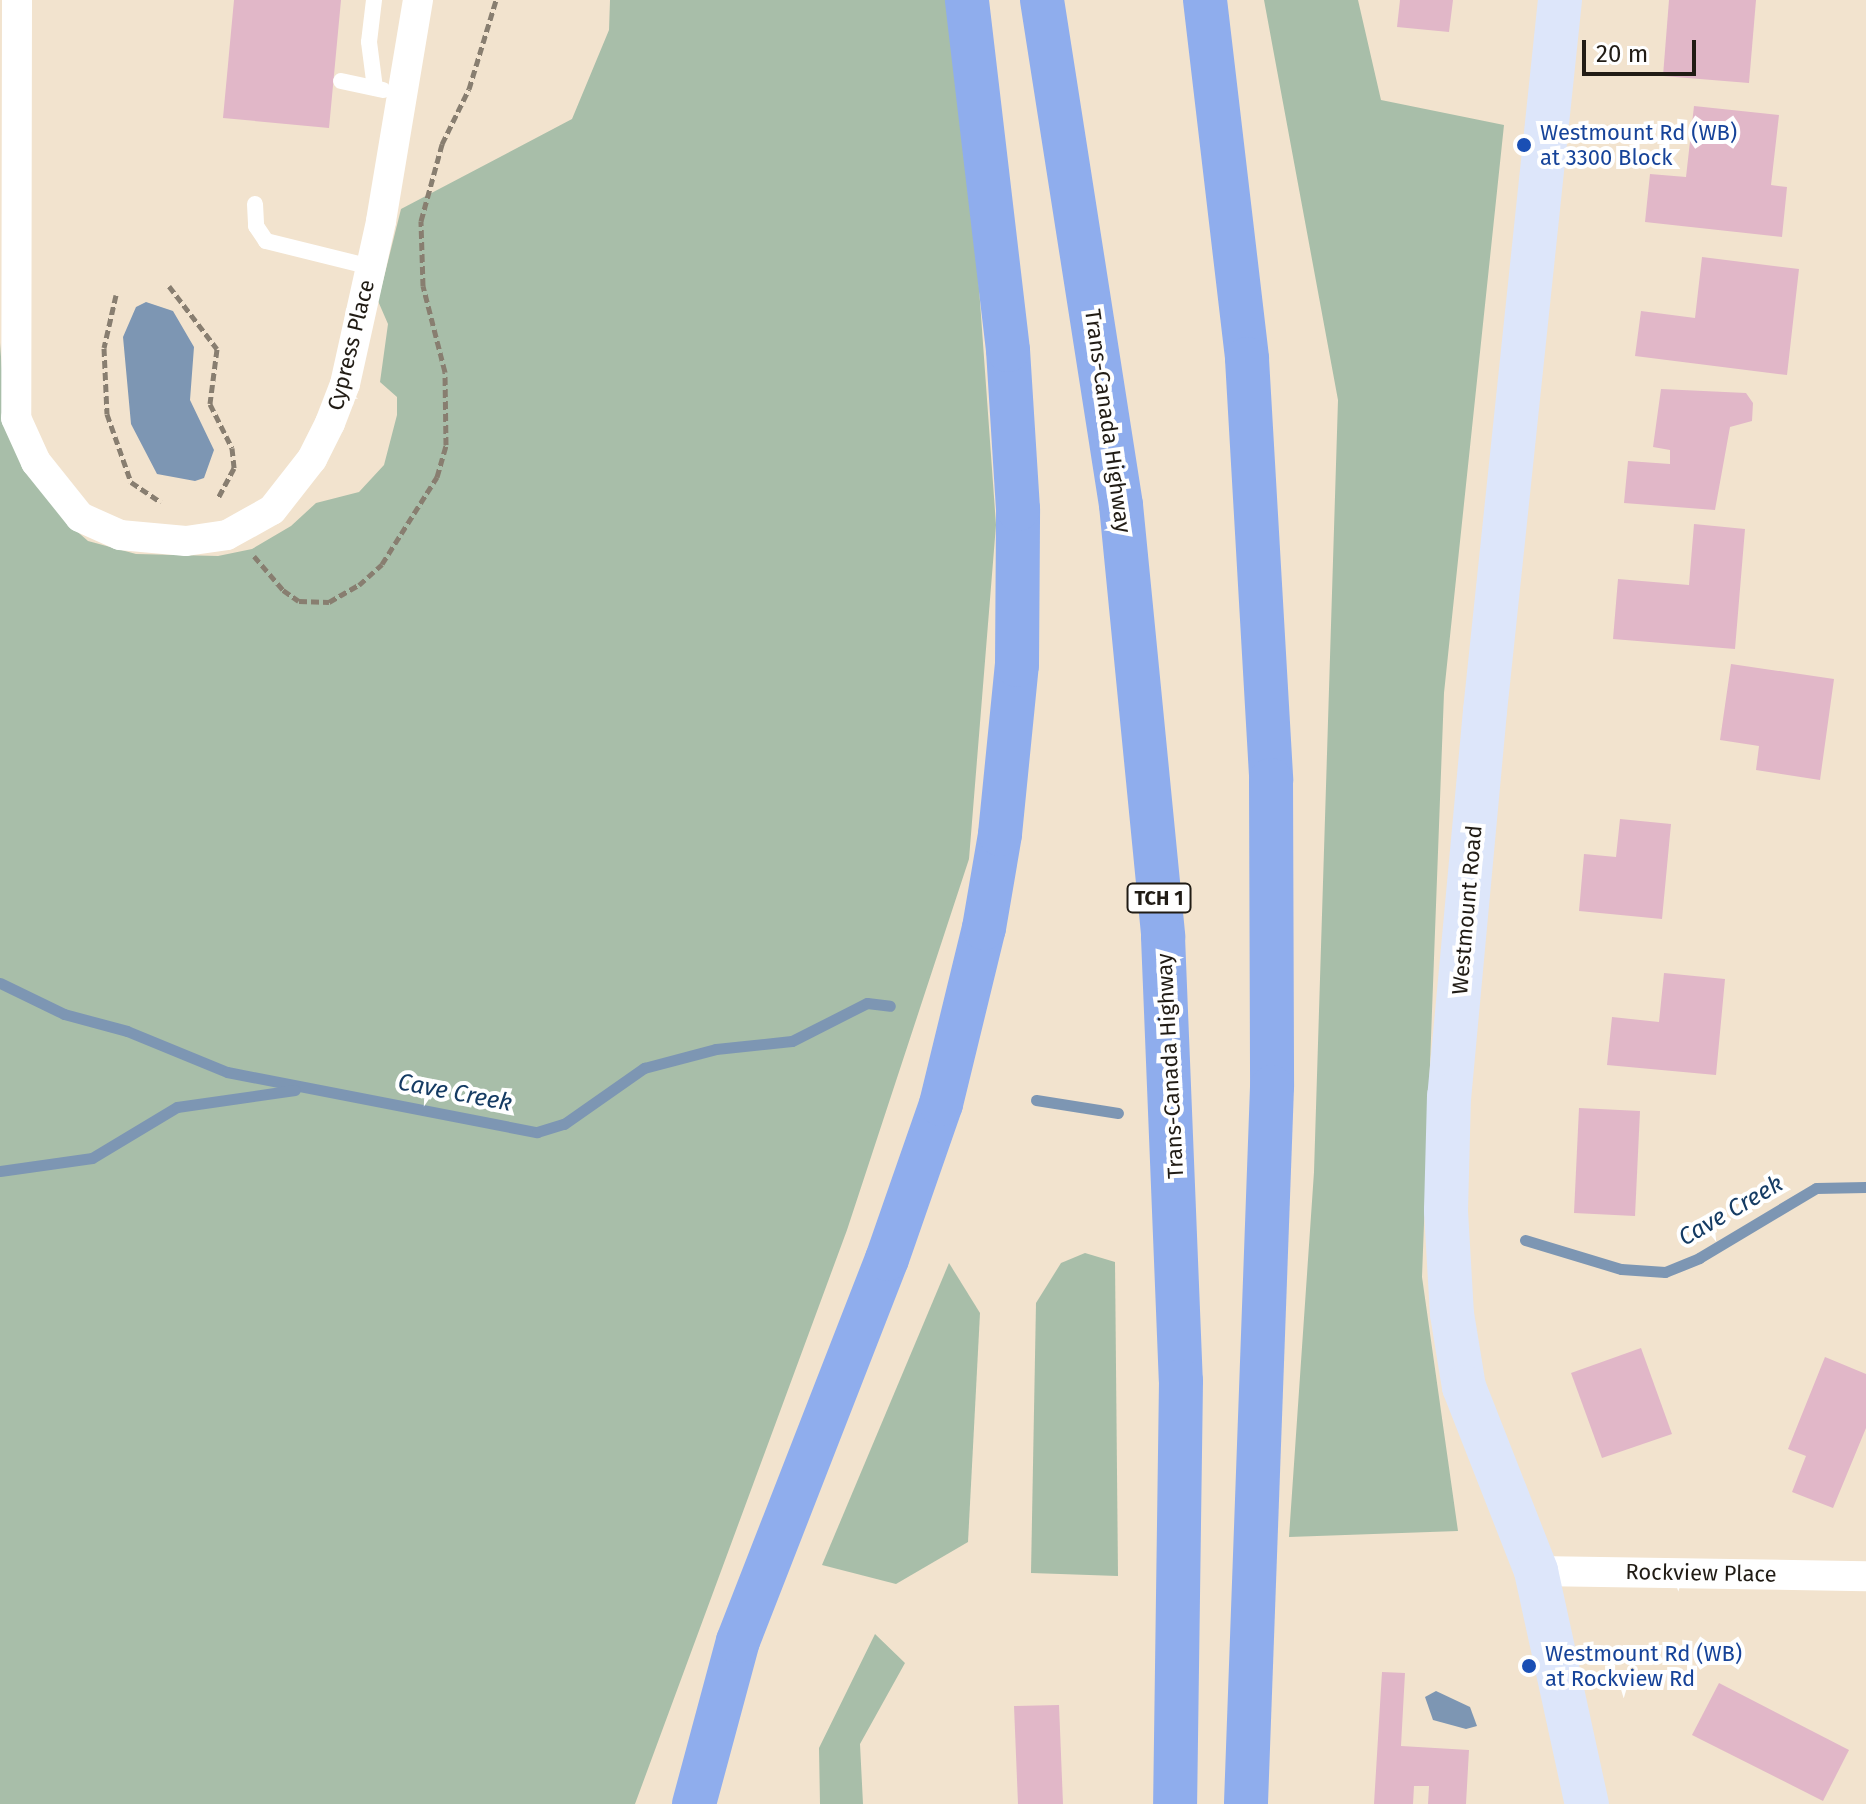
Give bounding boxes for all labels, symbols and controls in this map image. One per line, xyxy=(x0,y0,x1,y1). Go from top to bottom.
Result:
scale bar xyxy=(1586,24,1700,74)
text: 20 m xyxy=(1596,40,1648,68)
place label: Westmount Rd (WB) at 3300 Block xyxy=(1540,119,1737,170)
marker: Westmount Rd (WB) at 3300 Block xyxy=(1515,136,1533,154)
street label: Cypress Place xyxy=(322,277,380,413)
street label: Trans-Canada Highway xyxy=(1079,307,1137,535)
street label: Westmount Road xyxy=(1446,824,1488,996)
road number: TCH 1 xyxy=(1125,882,1193,914)
street label: Trans-Canada Highway xyxy=(1151,953,1189,1179)
water label: Cave Creek xyxy=(395,1068,515,1118)
water label: Cave Creek xyxy=(1674,1170,1788,1252)
street label: Rockview Place xyxy=(1625,1558,1777,1588)
place label: Westmount Rd (WB) at Rockview Rd xyxy=(1545,1640,1742,1692)
marker: Westmount Rd (WB) at Rockview Rd xyxy=(1520,1657,1538,1675)

